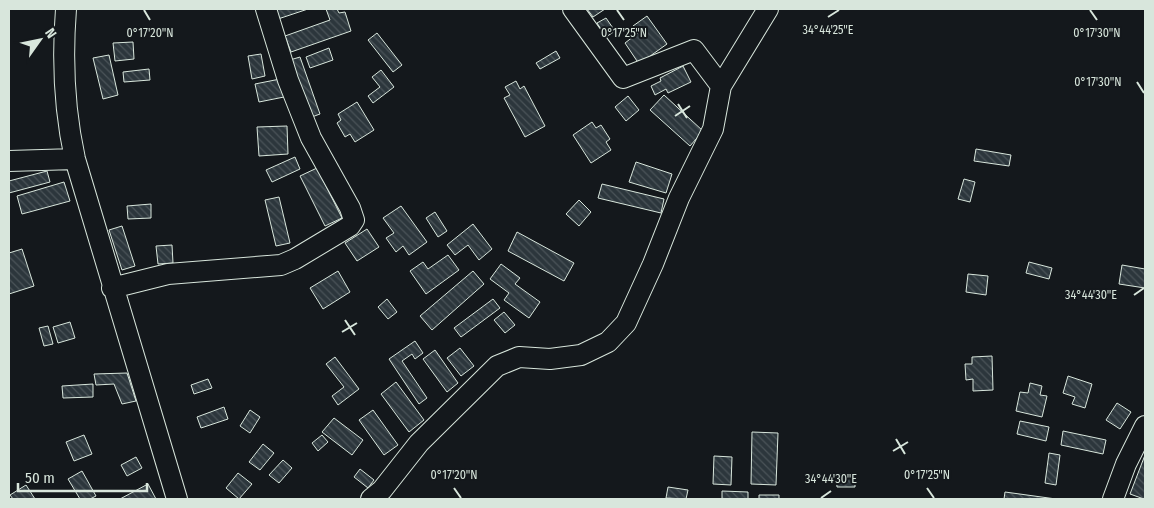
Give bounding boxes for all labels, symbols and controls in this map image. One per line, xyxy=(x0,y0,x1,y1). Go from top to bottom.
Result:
north arrow xyxy=(15,15,65,65)
text: 34°44'25"E xyxy=(803,23,854,37)
text: N xyxy=(41,25,60,41)
text: 0°17'20"N xyxy=(126,26,174,40)
text: 0°17'25"N xyxy=(601,26,647,40)
text: 0°17'30"N xyxy=(1073,26,1121,40)
text: 0°17'30"N xyxy=(1074,75,1122,89)
text: 34°44'30"E xyxy=(1065,288,1117,302)
scale bar xyxy=(18,460,146,492)
text: 0°17'20"N xyxy=(430,468,478,482)
text: 0°17'25"N xyxy=(904,468,950,482)
text: 50 m xyxy=(25,469,55,487)
text: 34°44'30"E xyxy=(805,472,857,486)

